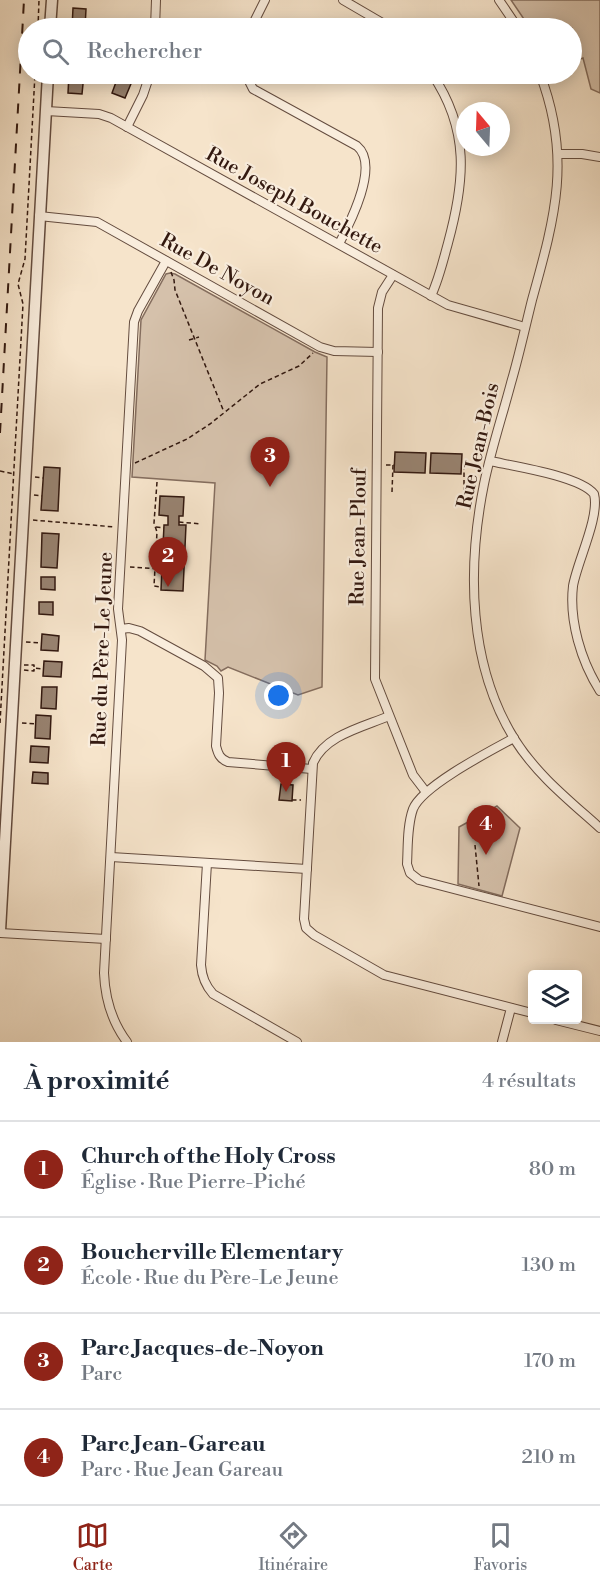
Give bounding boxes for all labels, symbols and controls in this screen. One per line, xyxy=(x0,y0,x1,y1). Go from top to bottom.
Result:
search box xyxy=(18,18,582,84)
icon: search xyxy=(39,35,72,68)
text: Rechercher xyxy=(87,38,202,65)
north arrow xyxy=(456,102,510,156)
street label: Rue Joseph Bouchette xyxy=(201,142,387,260)
street label: Rue De Noyon xyxy=(155,228,279,312)
street label: Rue Jean-Bois xyxy=(452,380,506,512)
pin: 3 xyxy=(250,438,290,487)
street label: Rue Jean-Plouf xyxy=(345,467,373,606)
pin: 2 xyxy=(148,538,188,587)
street label: Rue du Père-Le Jeune xyxy=(87,551,119,747)
your location xyxy=(264,681,293,710)
pin: 1 xyxy=(266,742,306,792)
pin: 4 xyxy=(466,806,506,855)
map controls xyxy=(528,970,582,1024)
button: layers xyxy=(528,970,582,1024)
text: À proximité xyxy=(24,1065,169,1097)
text: 4 résultats xyxy=(482,1069,576,1094)
text: Church of the Holy Cross xyxy=(81,1143,336,1170)
text: 1 xyxy=(39,1157,48,1182)
text: 80 m xyxy=(529,1157,576,1182)
text: Église · Rue Pierre-Piché xyxy=(81,1170,306,1195)
text: Boucherville Elementary xyxy=(81,1239,343,1266)
text: 2 xyxy=(37,1253,50,1278)
text: 130 m xyxy=(521,1253,576,1278)
text: École · Rue du Père-Le Jeune xyxy=(81,1266,339,1291)
text: Parc Jacques-de-Noyon xyxy=(81,1335,324,1362)
text: 3 xyxy=(37,1349,50,1374)
text: 170 m xyxy=(524,1349,576,1374)
text: Parc xyxy=(81,1362,122,1387)
text: Parc Jean-Gareau xyxy=(81,1431,266,1458)
text: 4 xyxy=(37,1445,50,1470)
text: 210 m xyxy=(521,1445,576,1470)
text: Parc · Rue Jean Gareau xyxy=(81,1458,283,1483)
tab: Carte xyxy=(73,1519,113,1575)
tab: Itinéraire xyxy=(258,1519,328,1575)
tab: Favoris xyxy=(474,1519,527,1575)

